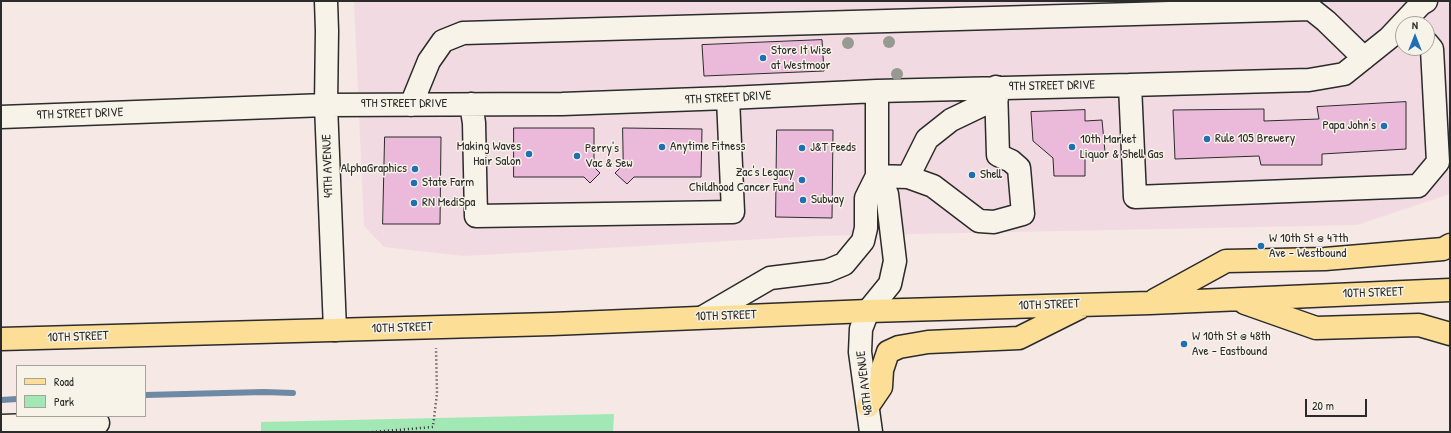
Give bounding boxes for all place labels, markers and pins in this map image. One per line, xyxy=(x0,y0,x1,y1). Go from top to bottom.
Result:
place label: Store It Wise at Westmoor xyxy=(771,43,831,74)
marker: Store It Wise at Westmoor xyxy=(758,53,768,63)
place label: Papa John's xyxy=(1322,118,1376,134)
marker: Papa John's xyxy=(1379,121,1389,131)
place label: Rule 105 Brewery xyxy=(1215,131,1295,147)
place label: 10th Market Liquor & Shell Gas xyxy=(1080,132,1164,163)
marker: Rule 105 Brewery xyxy=(1202,134,1212,144)
place label: Making Waves Hair Salon xyxy=(457,139,521,170)
place label: Anytime Fitness xyxy=(670,139,745,155)
place label: J&T Feeds xyxy=(810,140,856,156)
place label: Perry's Vac & Sew xyxy=(585,141,632,172)
marker: Anytime Fitness xyxy=(657,142,667,152)
marker: 10th Market Liquor & Shell Gas xyxy=(1067,142,1077,152)
marker: J&T Feeds xyxy=(797,143,807,153)
marker: Making Waves Hair Salon xyxy=(524,149,534,159)
marker: Perry's Vac & Sew xyxy=(572,151,582,161)
place label: AlphaGraphics xyxy=(341,161,407,177)
marker: AlphaGraphics xyxy=(410,164,420,174)
place label: Zac's Legacy Childhood Cancer Fund xyxy=(689,165,794,196)
place label: Shell xyxy=(980,167,1002,183)
marker: Shell xyxy=(967,170,977,180)
place label: State Farm xyxy=(422,175,474,191)
marker: Zac's Legacy Childhood Cancer Fund xyxy=(797,175,807,185)
marker: State Farm xyxy=(409,178,419,188)
place label: Subway xyxy=(811,192,844,208)
place label: RN MediSpa xyxy=(422,195,475,211)
marker: Subway xyxy=(798,195,808,205)
marker: RN MediSpa xyxy=(409,198,419,208)
place label: W 10th St @ 47th Ave - Westbound xyxy=(1269,231,1348,262)
marker: W 10th St @ 47th Ave - Westbound xyxy=(1256,241,1266,251)
place label: W 10th St @ 48th Ave - Eastbound xyxy=(1192,329,1270,360)
marker: W 10th St @ 48th Ave - Eastbound xyxy=(1179,339,1189,349)

